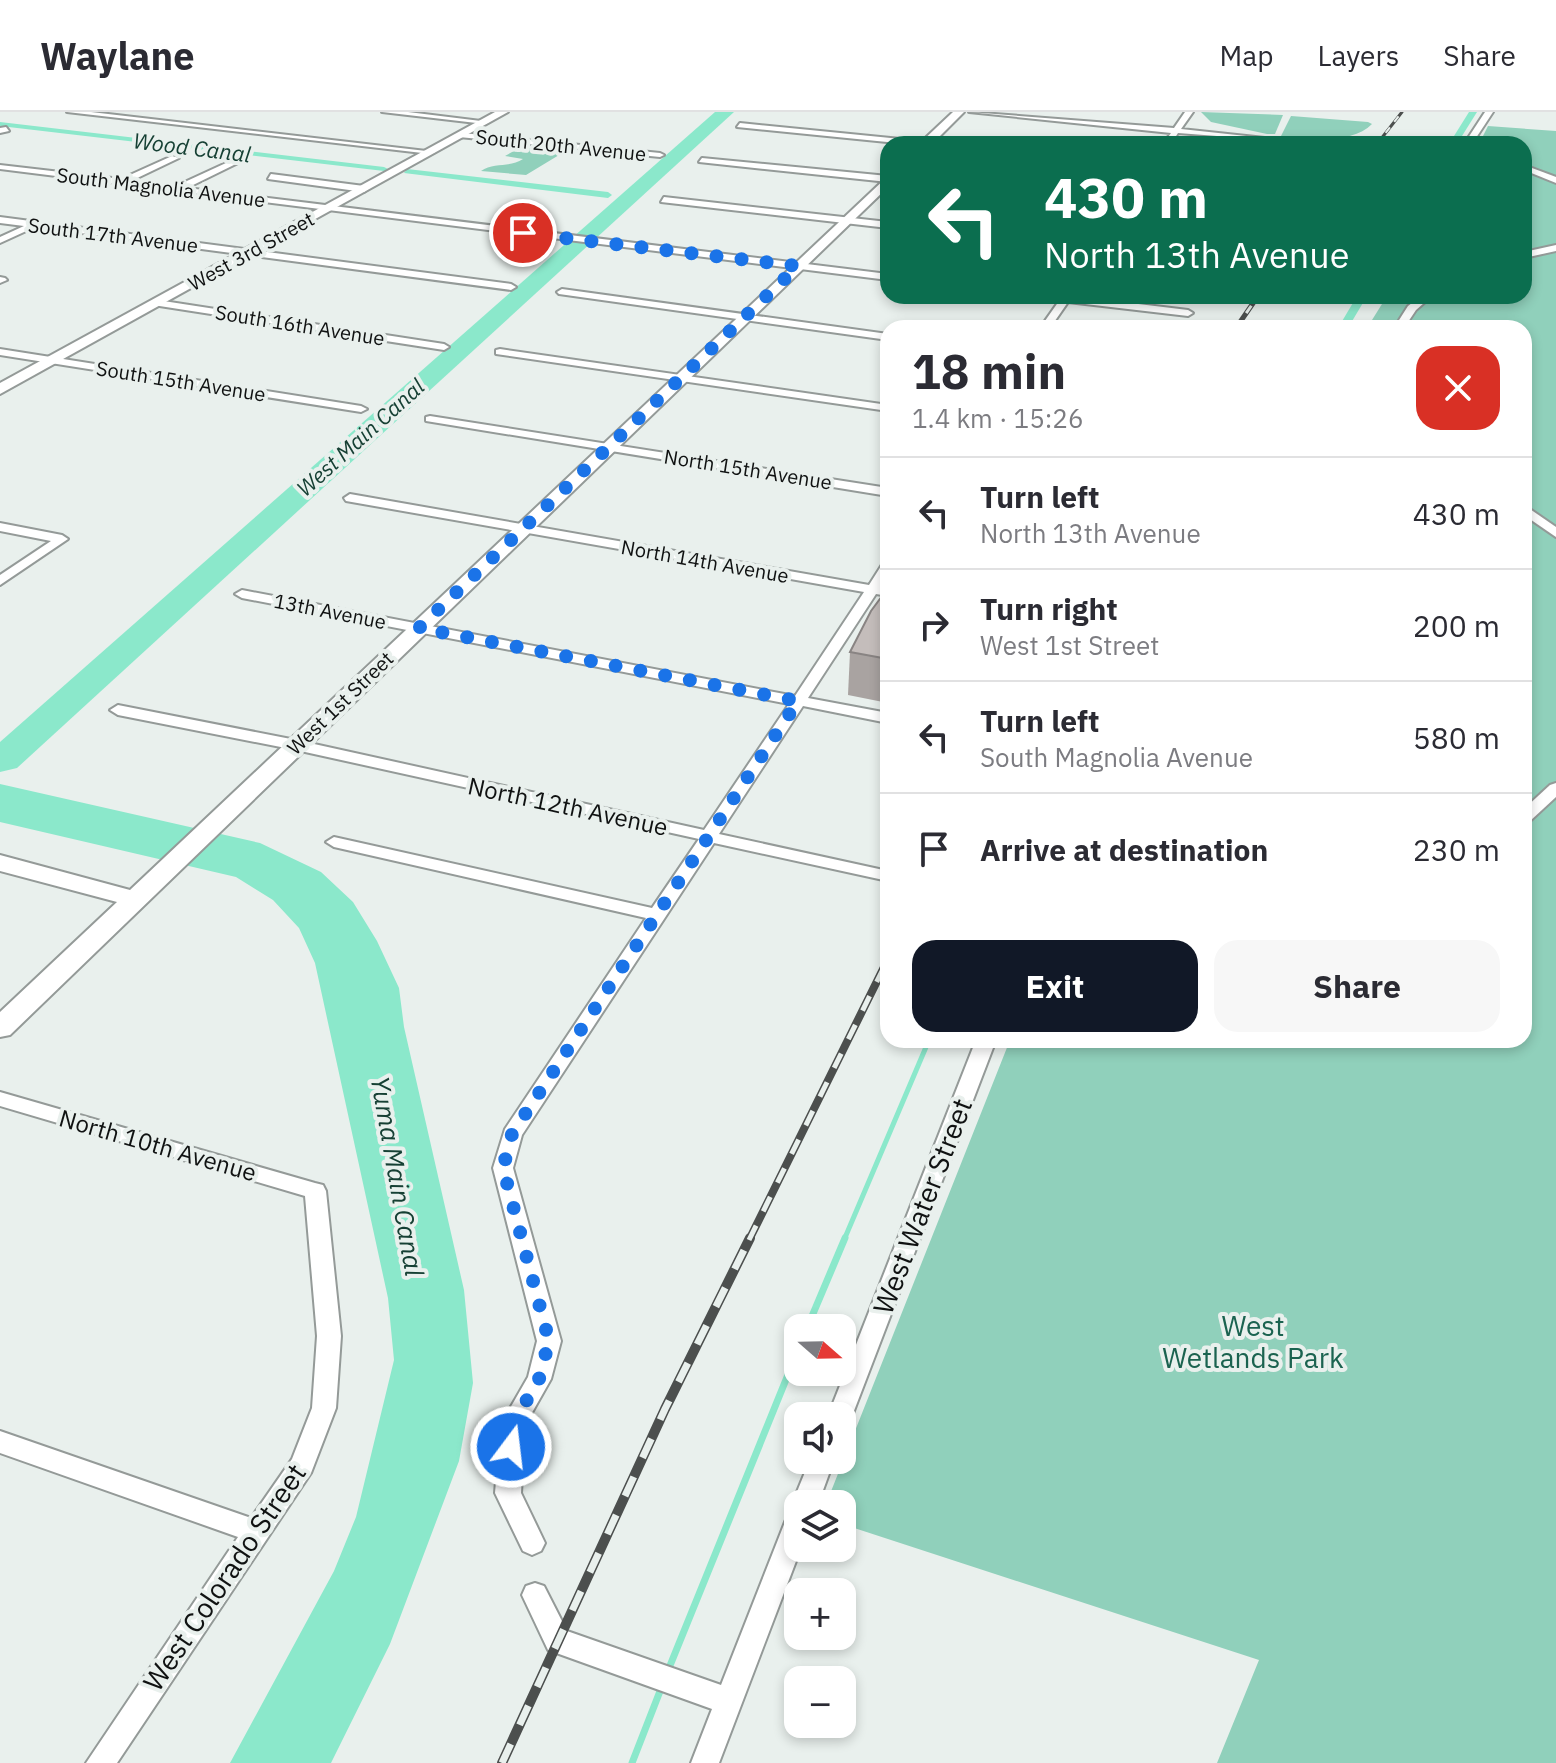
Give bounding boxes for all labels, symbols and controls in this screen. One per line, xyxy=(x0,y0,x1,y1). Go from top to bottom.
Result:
text: Waylane xyxy=(40,31,195,80)
text: Map xyxy=(1219,37,1273,74)
text: Layers xyxy=(1317,37,1399,74)
text: Share xyxy=(1443,37,1516,74)
street label: South 20th Avenue xyxy=(474,123,648,167)
water label: Wood Canal xyxy=(132,125,252,169)
street label: South Magnolia Avenue xyxy=(55,161,267,213)
text: 430 m xyxy=(1044,161,1208,233)
icon: left xyxy=(912,168,1016,272)
pin xyxy=(489,199,557,267)
street label: West 3rd Street xyxy=(183,205,319,297)
street label: South 17th Avenue xyxy=(26,211,200,259)
icon: arrive xyxy=(501,211,545,255)
text: North 13th Avenue xyxy=(1044,231,1350,278)
street label: South 16th Avenue xyxy=(213,298,387,352)
text: 18 min xyxy=(912,340,1066,402)
button: close xyxy=(1416,346,1500,430)
street label: South 15th Avenue xyxy=(94,354,268,408)
water label: West Main Canal xyxy=(290,372,430,502)
text: 1.4 km · 15:26 xyxy=(912,401,1084,435)
street label: North 15th Avenue xyxy=(662,442,834,496)
text: Turn left xyxy=(980,477,1099,516)
icon: left xyxy=(912,491,956,535)
text: 430 m xyxy=(1413,494,1500,533)
text: North 13th Avenue xyxy=(980,516,1201,550)
street label: North 14th Avenue xyxy=(619,533,791,589)
street label: 13th Avenue xyxy=(272,587,388,635)
text: Turn right xyxy=(980,589,1118,628)
icon: right xyxy=(912,603,956,647)
text: 200 m xyxy=(1413,606,1500,645)
text: West 1st Street xyxy=(980,628,1159,662)
street label: West 1st Street xyxy=(281,645,399,761)
text: Turn left xyxy=(980,701,1099,740)
icon: left xyxy=(912,715,956,759)
text: 580 m xyxy=(1413,718,1500,757)
text: South Magnolia Avenue xyxy=(980,740,1253,774)
street label: North 12th Avenue xyxy=(465,769,671,843)
icon: arrive xyxy=(912,827,956,871)
text: Arrive at destination xyxy=(980,830,1268,869)
text: 230 m xyxy=(1413,830,1500,869)
button: Exit xyxy=(912,940,1198,1032)
button: Share xyxy=(1214,940,1500,1032)
water label: Yuma Main Canal xyxy=(364,1073,432,1279)
street label: West Water Street xyxy=(864,1093,980,1319)
street label: North 10th Avenue xyxy=(56,1102,260,1188)
park label: West Wetlands Park xyxy=(1162,1307,1344,1376)
north arrow xyxy=(784,1314,856,1386)
map controls xyxy=(784,1314,856,1738)
button: sound xyxy=(784,1402,856,1474)
position arrow xyxy=(469,1405,553,1489)
street label: West Colorado Street xyxy=(134,1456,314,1698)
button: layers xyxy=(784,1490,856,1562)
button: + xyxy=(784,1578,856,1650)
button: − xyxy=(784,1666,856,1738)

